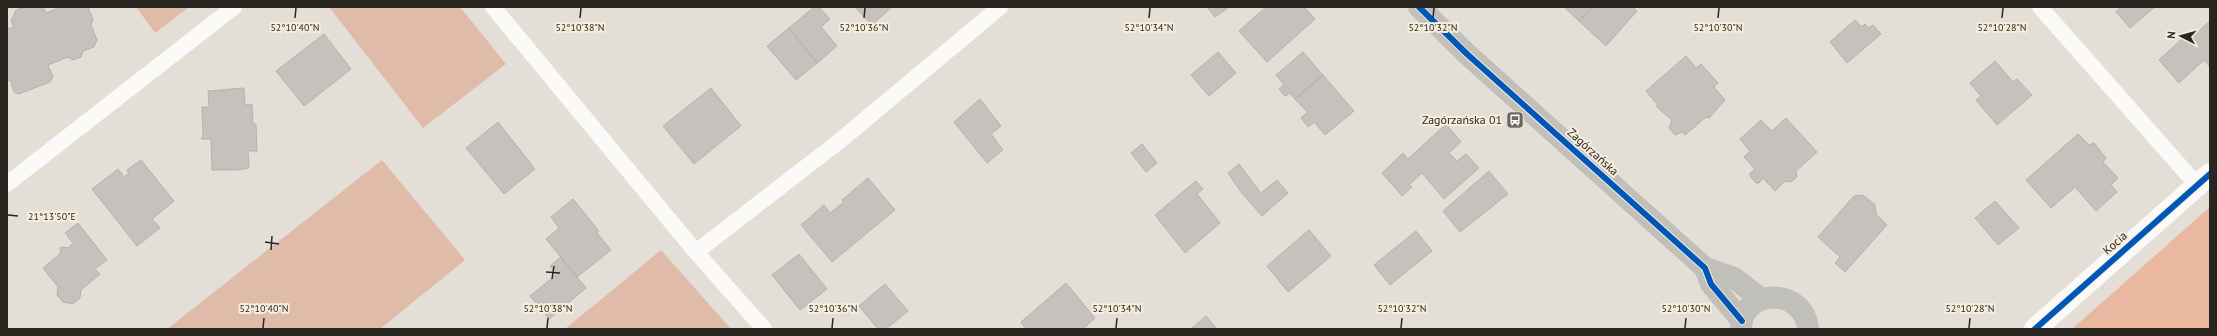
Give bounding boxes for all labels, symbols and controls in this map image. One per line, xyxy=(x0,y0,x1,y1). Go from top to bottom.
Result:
north arrow xyxy=(2161,16,2201,56)
text: 52°10'40"N xyxy=(270,21,320,34)
text: 52°10'38"N xyxy=(555,21,605,34)
text: 52°10'36"N xyxy=(839,21,889,34)
text: 52°10'34"N xyxy=(1124,21,1174,34)
text: 52°10'32"N xyxy=(1408,21,1458,34)
text: 52°10'30"N xyxy=(1693,21,1743,34)
text: 52°10'28"N xyxy=(1977,21,2027,34)
text: N xyxy=(2164,31,2178,39)
bus stop icon: Zagórzańska 01 xyxy=(1505,110,1525,130)
place label: Zagórzańska 01 xyxy=(1422,112,1502,127)
street label: Zagórzańska xyxy=(1565,125,1622,179)
text: 21°13'50"E xyxy=(28,210,76,223)
street label: Kocia xyxy=(2099,228,2130,257)
text: 52°10'40"N xyxy=(239,302,289,315)
text: 52°10'38"N xyxy=(523,302,573,315)
text: 52°10'36"N xyxy=(808,302,858,315)
text: 52°10'34"N xyxy=(1092,302,1142,315)
text: 52°10'32"N xyxy=(1377,302,1427,315)
text: 52°10'30"N xyxy=(1661,302,1711,315)
text: 52°10'28"N xyxy=(1945,302,1995,315)

